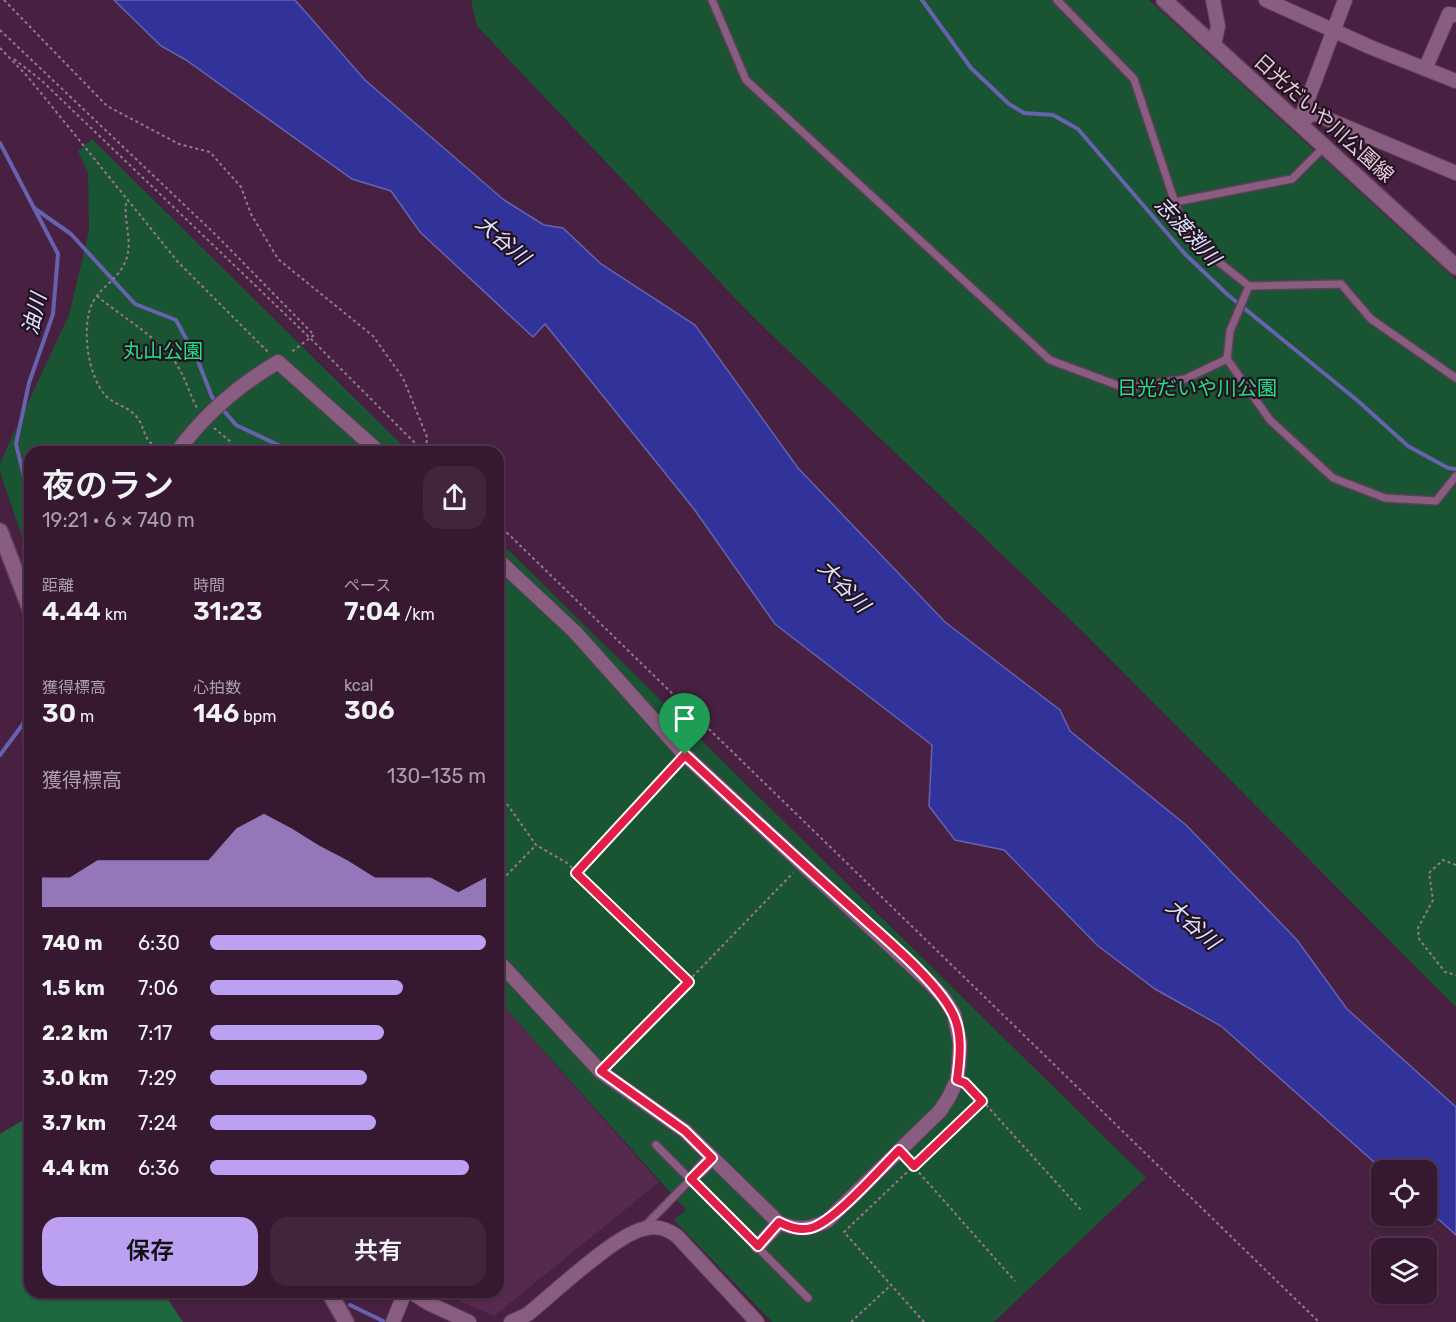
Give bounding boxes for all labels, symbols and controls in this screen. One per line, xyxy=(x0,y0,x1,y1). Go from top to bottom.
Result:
street label: 日光だいや川公園線 xyxy=(1249,49,1399,187)
water label: 志渡渕川 xyxy=(1150,192,1227,272)
water label: 大谷川 xyxy=(471,210,536,271)
water label: 油川 xyxy=(17,289,51,337)
park label: 丸山公園 xyxy=(123,339,203,363)
park label: 日光だいや川公園 xyxy=(1117,376,1277,400)
text: 夜のラン xyxy=(42,466,174,505)
button: share xyxy=(423,466,486,529)
text: 19:21 · 6 × 740 m xyxy=(42,508,195,532)
water label: 大谷川 xyxy=(813,555,876,619)
text: 距離 xyxy=(42,576,74,595)
text: 時間 xyxy=(193,576,225,595)
text: ペース xyxy=(344,576,391,595)
text: 4.44 xyxy=(42,596,101,627)
text: 31:23 xyxy=(193,596,262,627)
text: 7:04 xyxy=(344,596,401,627)
text: km xyxy=(101,605,127,624)
text: /km xyxy=(401,605,435,624)
text: kcal xyxy=(344,676,373,695)
text: 獲得標高 xyxy=(42,678,106,697)
text: 心拍数 xyxy=(193,678,241,697)
pin xyxy=(659,693,710,755)
text: 306 xyxy=(344,695,395,726)
text: 30 xyxy=(42,698,76,729)
text: 146 xyxy=(193,698,239,729)
icon: arrive xyxy=(668,702,701,735)
text: m xyxy=(76,707,94,726)
text: bpm xyxy=(239,707,277,726)
text: 130–135 m xyxy=(387,764,486,788)
text: 獲得標高 xyxy=(42,768,122,792)
water label: 大谷川 xyxy=(1161,894,1226,956)
text: 740 m xyxy=(42,931,103,955)
text: 6:30 xyxy=(138,931,180,955)
text: 1.5 km xyxy=(42,976,105,1000)
text: 7:06 xyxy=(138,976,178,1000)
text: 2.2 km xyxy=(42,1021,108,1045)
text: 7:17 xyxy=(138,1021,172,1045)
text: 3.0 km xyxy=(42,1066,109,1090)
text: 7:29 xyxy=(138,1066,177,1090)
text: 3.7 km xyxy=(42,1111,106,1135)
text: 7:24 xyxy=(138,1111,177,1135)
text: 4.4 km xyxy=(42,1156,109,1180)
text: 6:36 xyxy=(138,1156,179,1180)
map controls xyxy=(1371,1160,1437,1304)
button: locate xyxy=(1371,1160,1437,1226)
button: 保存 xyxy=(42,1217,258,1286)
button: 共有 xyxy=(270,1217,486,1286)
button: layers xyxy=(1371,1238,1437,1304)

